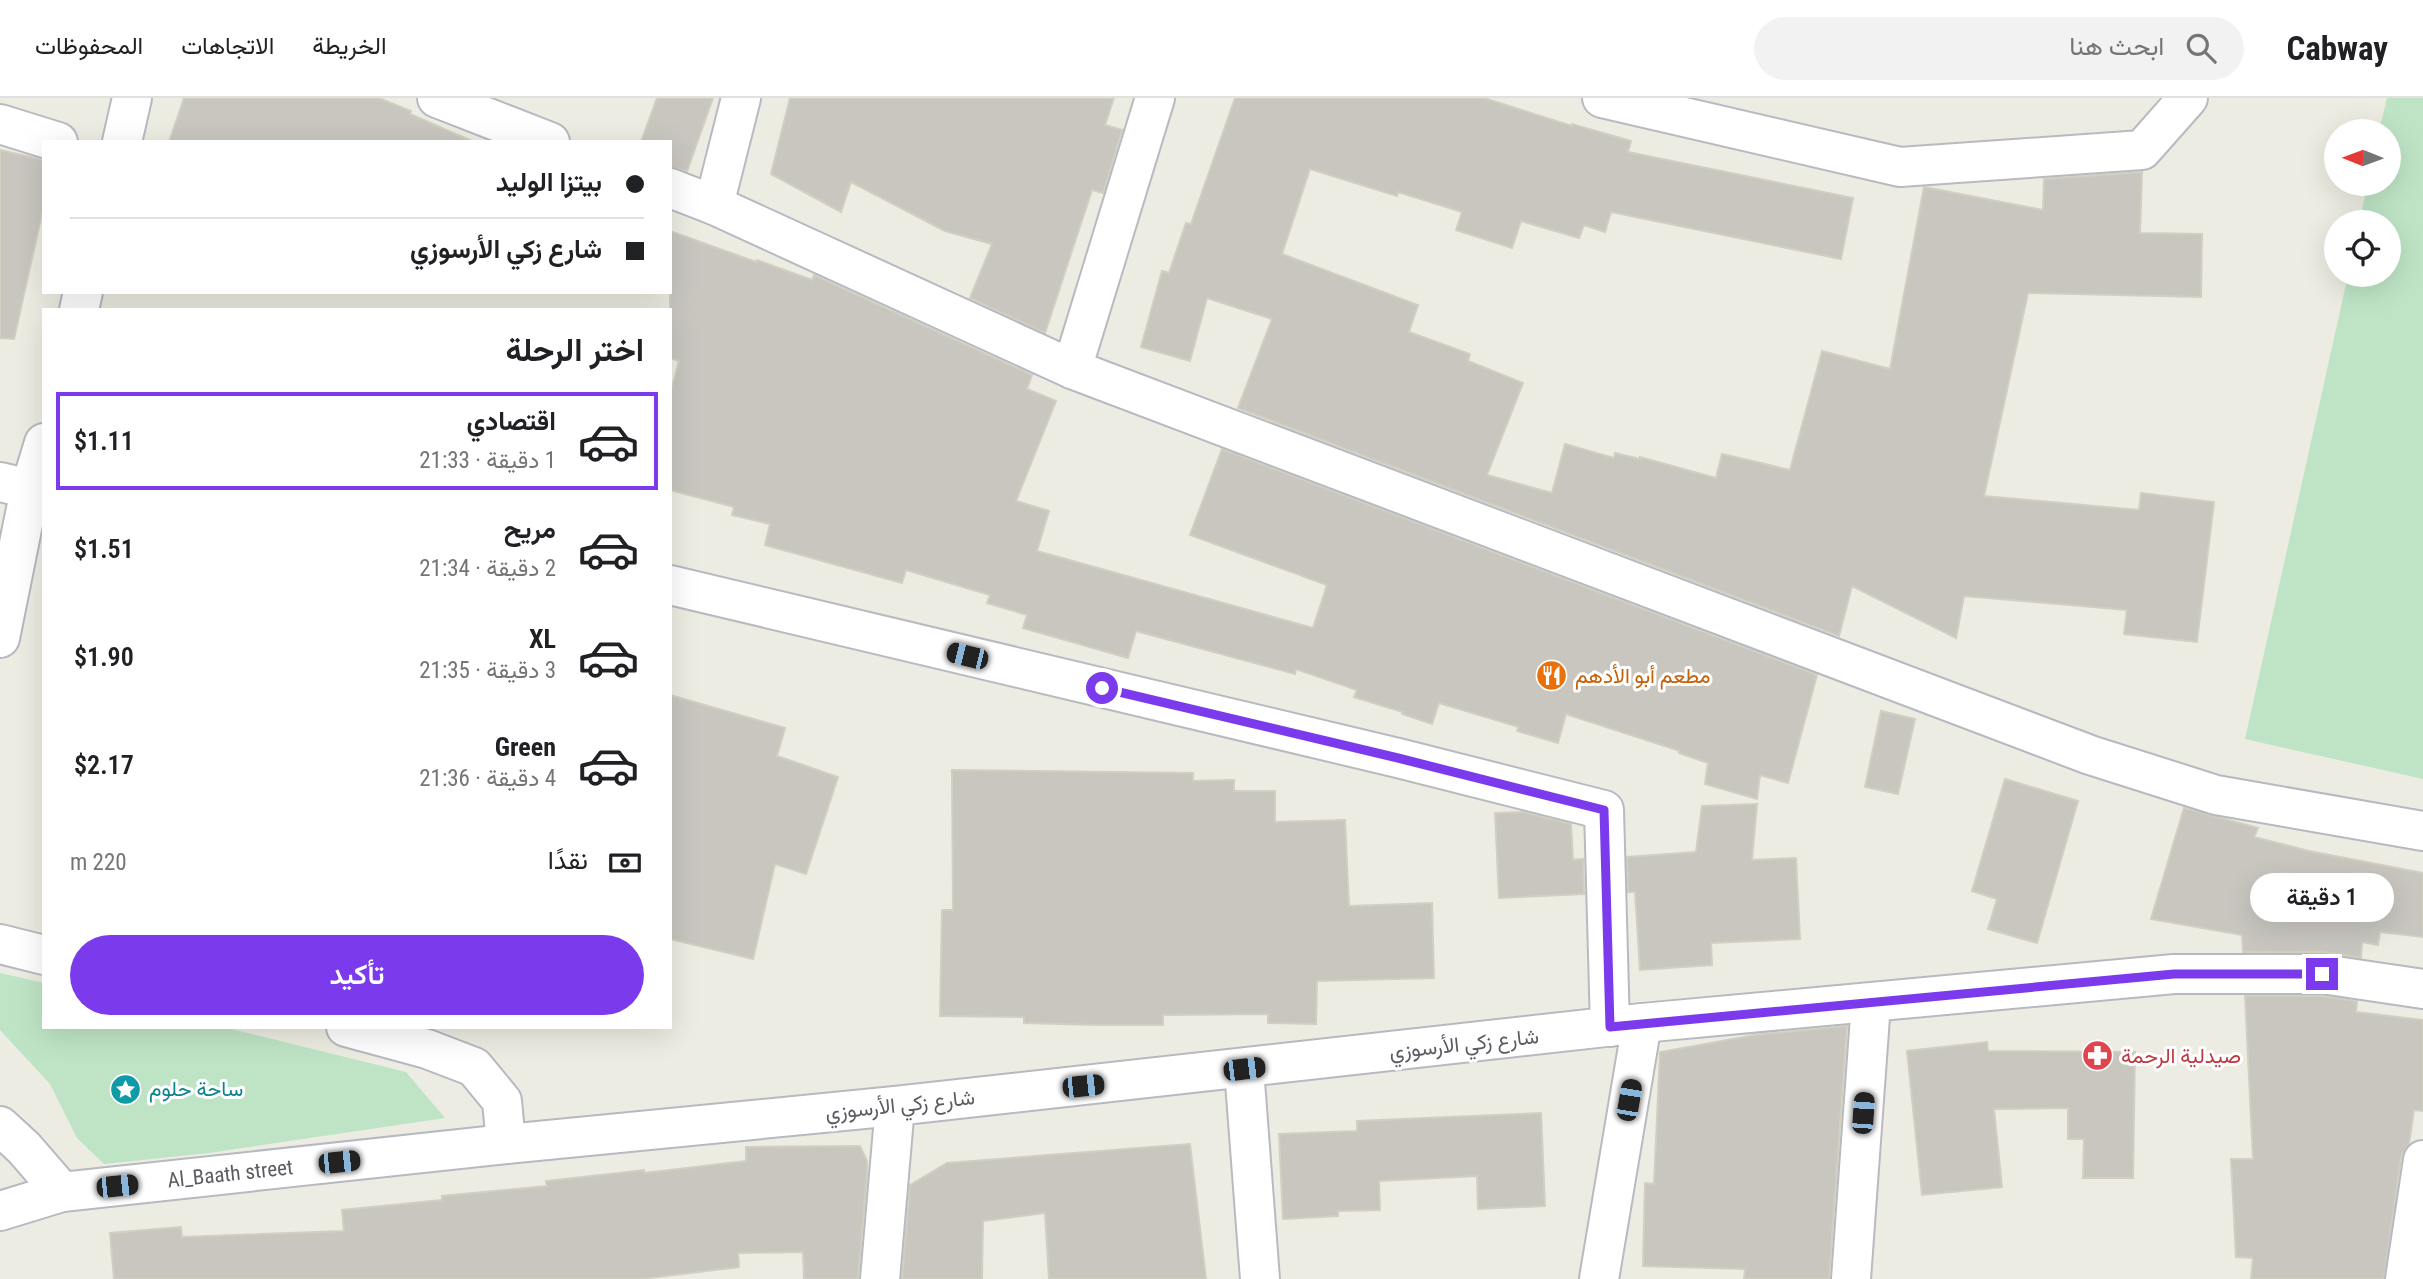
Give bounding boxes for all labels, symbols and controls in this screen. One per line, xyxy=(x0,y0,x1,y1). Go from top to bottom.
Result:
search box xyxy=(1754,17,2244,80)
icon: search xyxy=(2182,29,2220,67)
text: Cabway xyxy=(2286,29,2388,68)
text: ابحث هنا xyxy=(2069,31,2164,61)
text: المحفوظات xyxy=(35,32,143,60)
text: الاتجاهات xyxy=(181,32,274,60)
text: الخريطة xyxy=(312,32,387,60)
north arrow xyxy=(2324,119,2401,196)
map controls xyxy=(2324,119,2401,287)
text: بيتزا الوليد xyxy=(496,167,602,197)
button: locate xyxy=(2324,210,2401,287)
text: شارع زكي الأرسوزي xyxy=(410,234,602,264)
text: اختر الرحلة xyxy=(505,331,644,369)
text: اقتصادي xyxy=(467,406,556,436)
icon: car xyxy=(577,410,640,473)
text: $1.11 xyxy=(74,426,134,456)
text: 1 دقيقة · 21:33 xyxy=(419,447,556,474)
text: مريح xyxy=(504,514,556,544)
icon: car xyxy=(577,518,640,581)
text: $1.51 xyxy=(74,534,134,564)
text: 2 دقيقة · 21:34 xyxy=(419,555,556,582)
text: XL xyxy=(529,624,556,654)
icon: car xyxy=(577,626,640,689)
car xyxy=(945,641,990,671)
text: $1.90 xyxy=(74,642,134,672)
text: 3 دقيقة · 21:35 xyxy=(419,657,556,684)
restaurant icon: مطعم أبو الأدهم xyxy=(1535,659,1569,693)
place label: مطعم أبو الأدهم xyxy=(1575,664,1711,690)
route start xyxy=(1086,672,1118,704)
text: Green xyxy=(495,732,556,762)
icon: car xyxy=(577,734,640,797)
text: $2.17 xyxy=(74,750,134,780)
text: 4 دقيقة · 21:36 xyxy=(419,765,556,792)
icon: cash xyxy=(606,844,644,882)
text: نقدًا xyxy=(548,845,588,875)
text: 220 m xyxy=(70,849,127,876)
callout: 1 دقيقة xyxy=(2250,872,2394,922)
text: 1 دقيقة xyxy=(2287,884,2357,911)
button: تأكيد xyxy=(70,935,644,1015)
route end xyxy=(2306,958,2338,990)
street label: شارع زكي الأرسوزي xyxy=(1388,1024,1541,1069)
pharmacy icon: صيدلية الرحمة xyxy=(2081,1039,2115,1073)
place label: صيدلية الرحمة xyxy=(2121,1044,2241,1069)
car xyxy=(1222,1056,1267,1082)
place icon: ساحة حلوم xyxy=(109,1072,143,1106)
car xyxy=(1062,1073,1105,1099)
place label: ساحة حلوم xyxy=(149,1077,243,1103)
car xyxy=(1616,1077,1643,1123)
street label: شارع زكي الأرسوزي xyxy=(824,1085,977,1130)
car xyxy=(1852,1091,1875,1135)
car xyxy=(318,1149,361,1175)
street label: Al_Baath street xyxy=(166,1155,294,1193)
car xyxy=(96,1173,139,1199)

